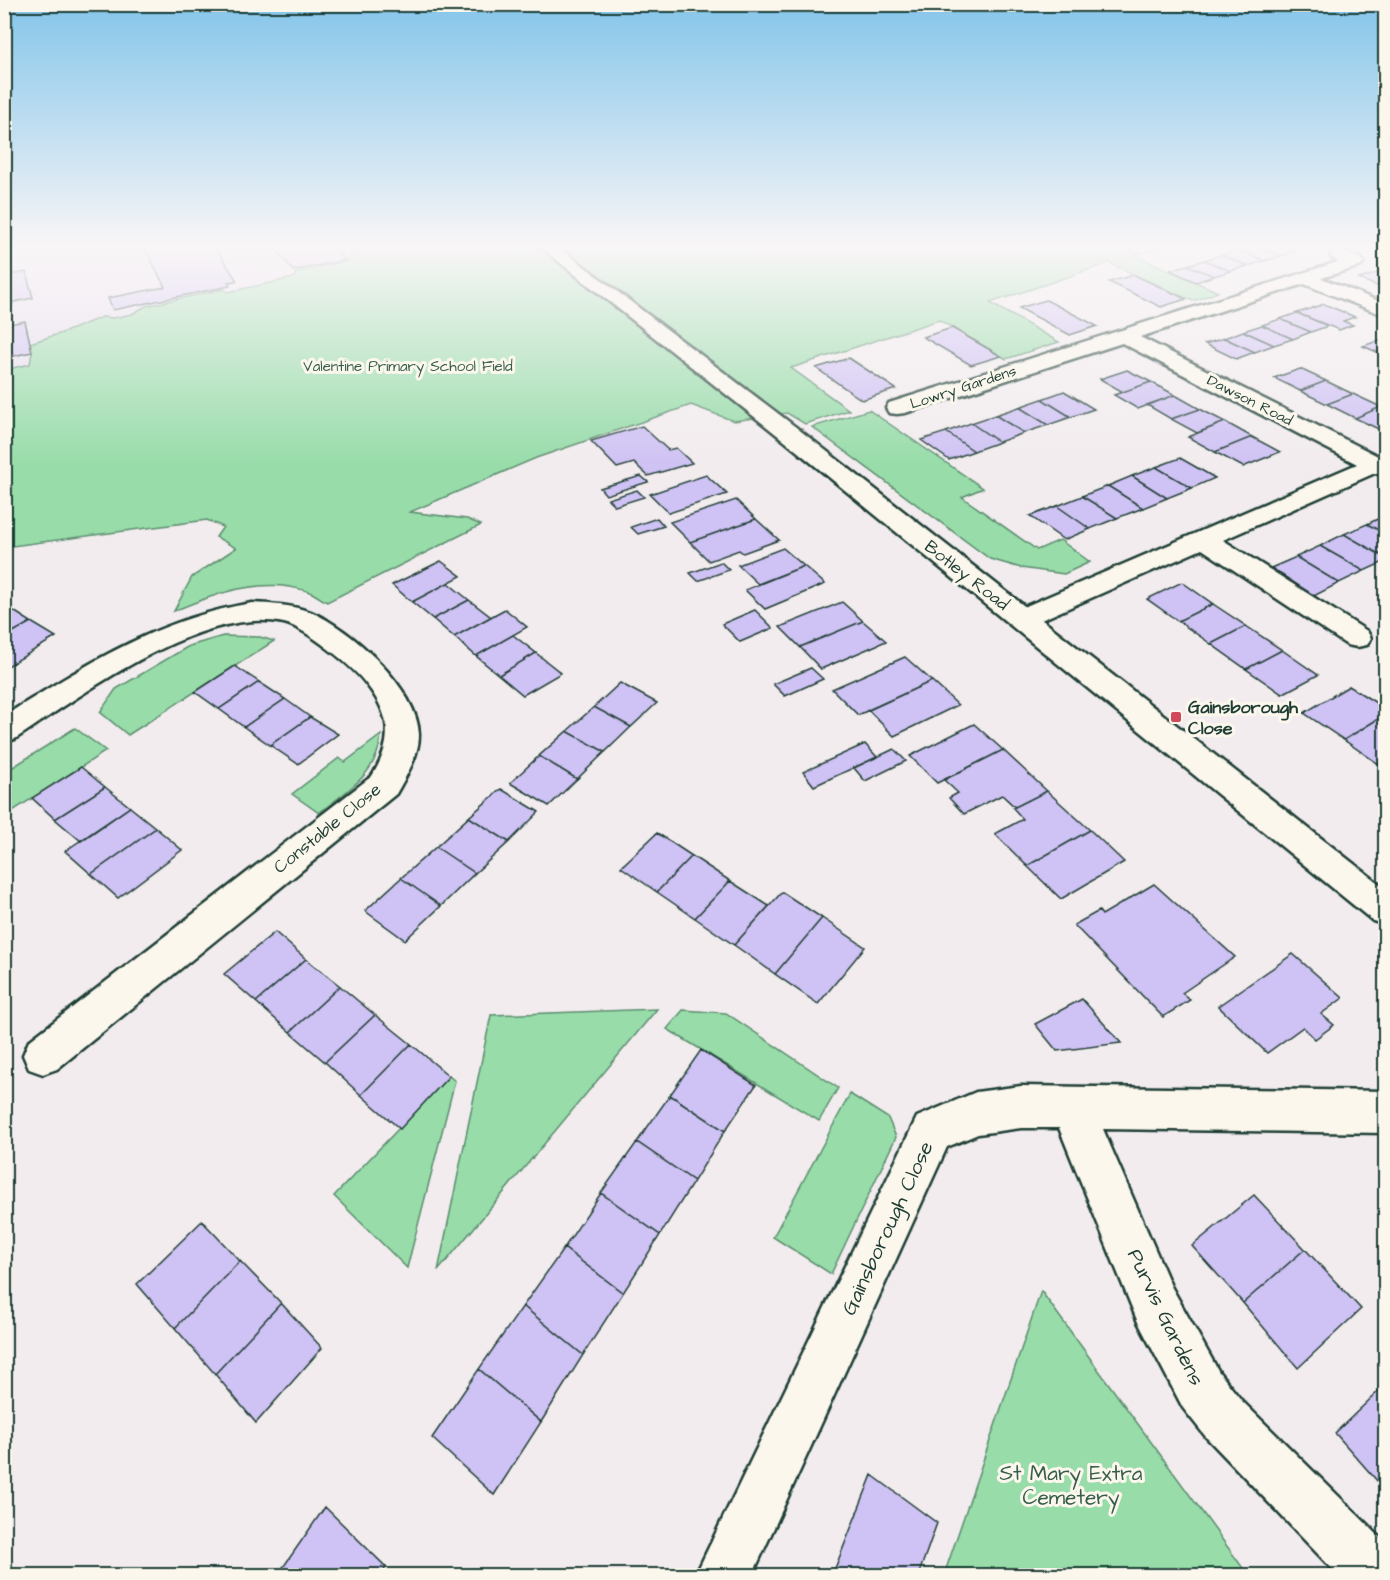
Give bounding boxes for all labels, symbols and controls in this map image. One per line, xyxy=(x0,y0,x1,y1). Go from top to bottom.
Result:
park label: Valentine Primary School Field xyxy=(303,356,513,378)
street label: Lowry Gardens xyxy=(907,360,1020,416)
street label: Dawson Road xyxy=(1203,370,1296,431)
street label: Botley Road xyxy=(919,534,1014,617)
place label: Gainsborough Close xyxy=(1188,695,1299,741)
marker: Gainsborough Close xyxy=(1169,710,1183,724)
street label: Constable Close xyxy=(268,777,387,880)
street label: Gainsborough Close xyxy=(834,1137,942,1321)
street label: Purvis Gardens xyxy=(1120,1244,1211,1390)
park label: St Mary Extra Cemetery xyxy=(999,1459,1143,1514)

